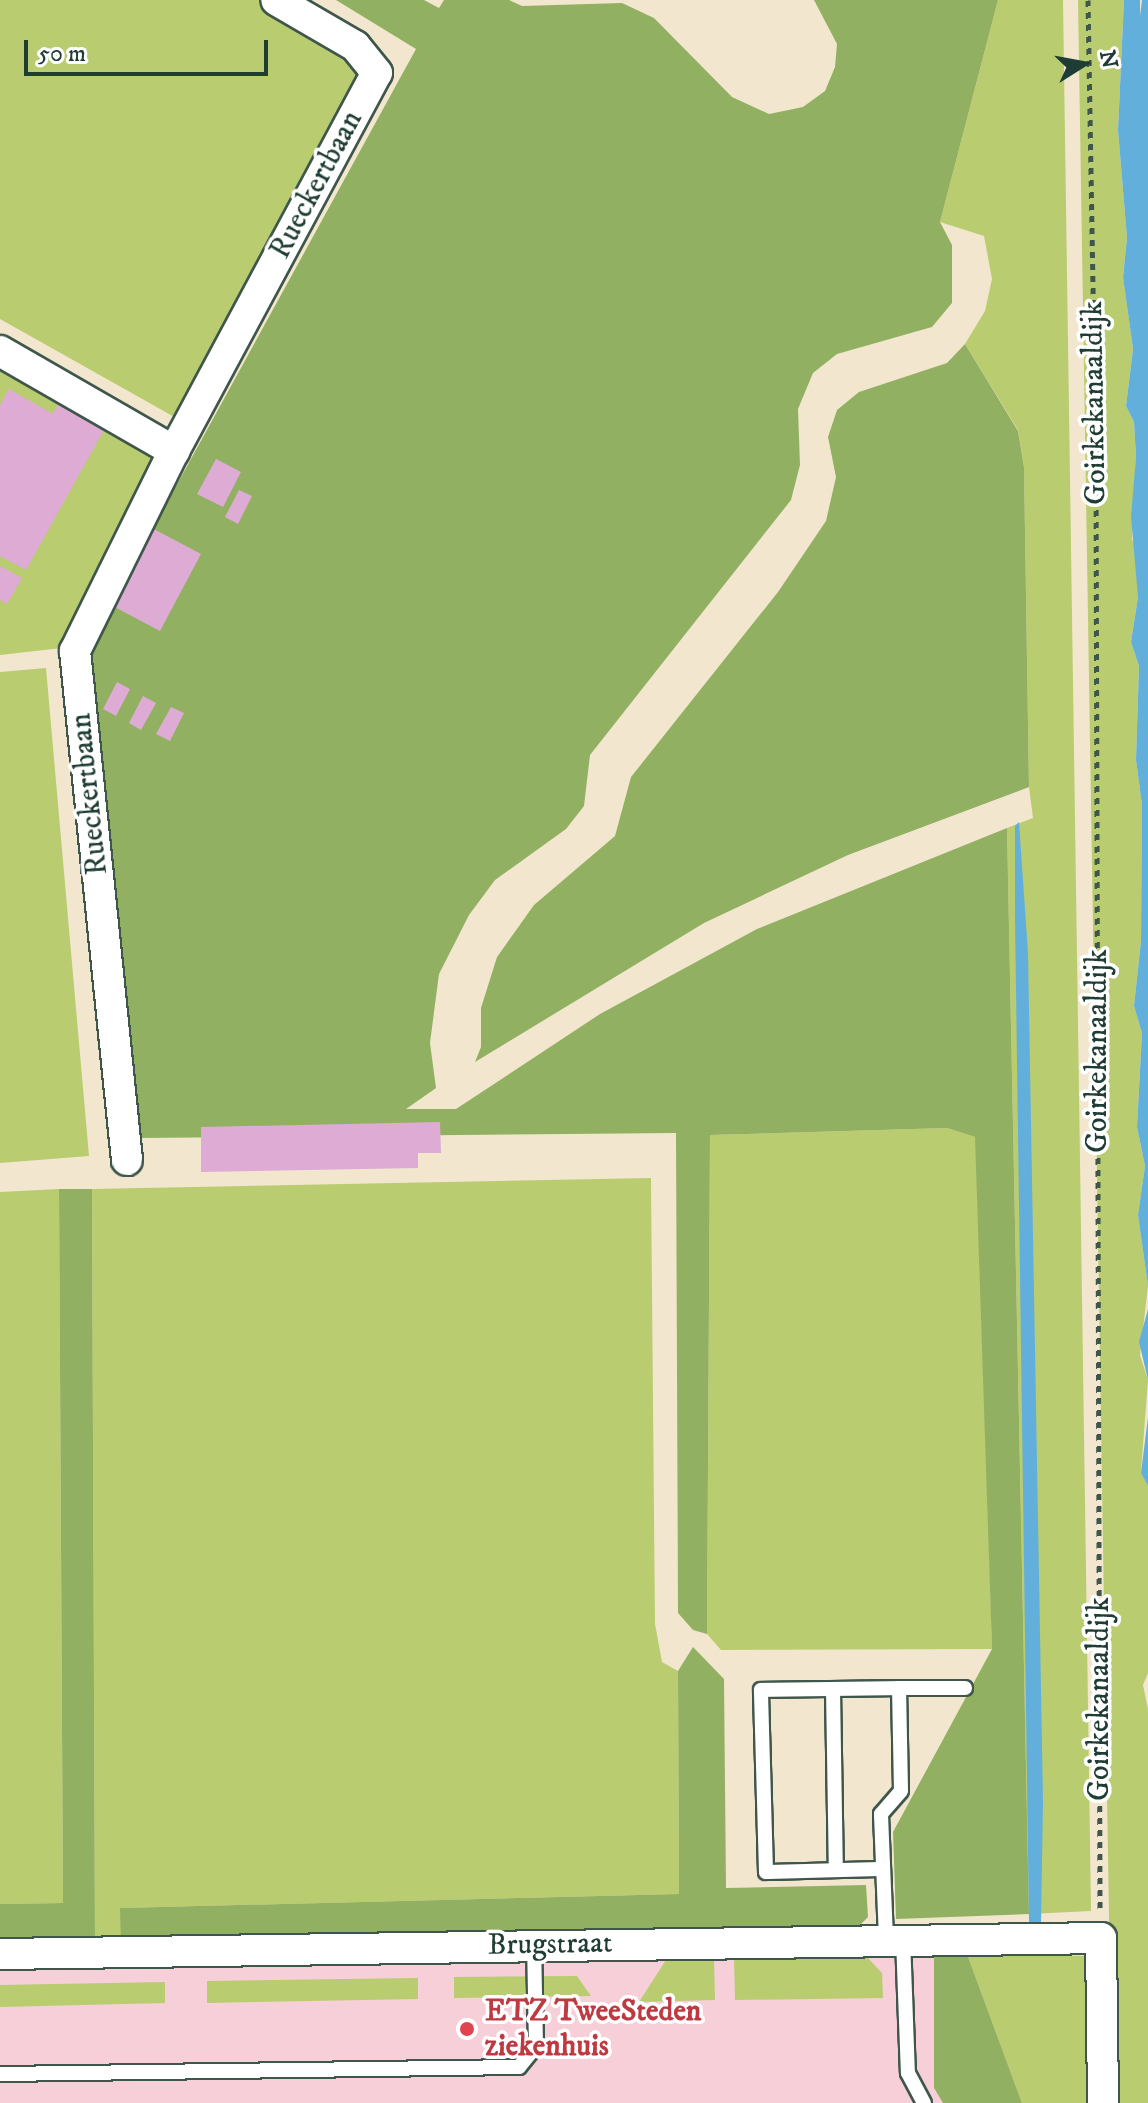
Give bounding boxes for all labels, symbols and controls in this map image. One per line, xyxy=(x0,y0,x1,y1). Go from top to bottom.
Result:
scale bar xyxy=(28,24,272,74)
north arrow xyxy=(1044,24,1124,104)
text: 50 m xyxy=(38,39,86,69)
text: N xyxy=(1093,48,1123,71)
street label: Rueckertbaan xyxy=(263,105,371,265)
street label: Goirkekanaaldijk xyxy=(1075,301,1115,505)
street label: Rueckertbaan xyxy=(64,711,116,877)
street label: Goirkekanaaldijk xyxy=(1080,949,1116,1153)
street label: Goirkekanaaldijk xyxy=(1082,1597,1118,1801)
street label: Brugstraat xyxy=(487,1926,613,1964)
place label: ETZ TweeSteden ziekenhuis xyxy=(485,1994,702,2064)
marker: ETZ TweeSteden ziekenhuis xyxy=(456,2018,478,2040)

